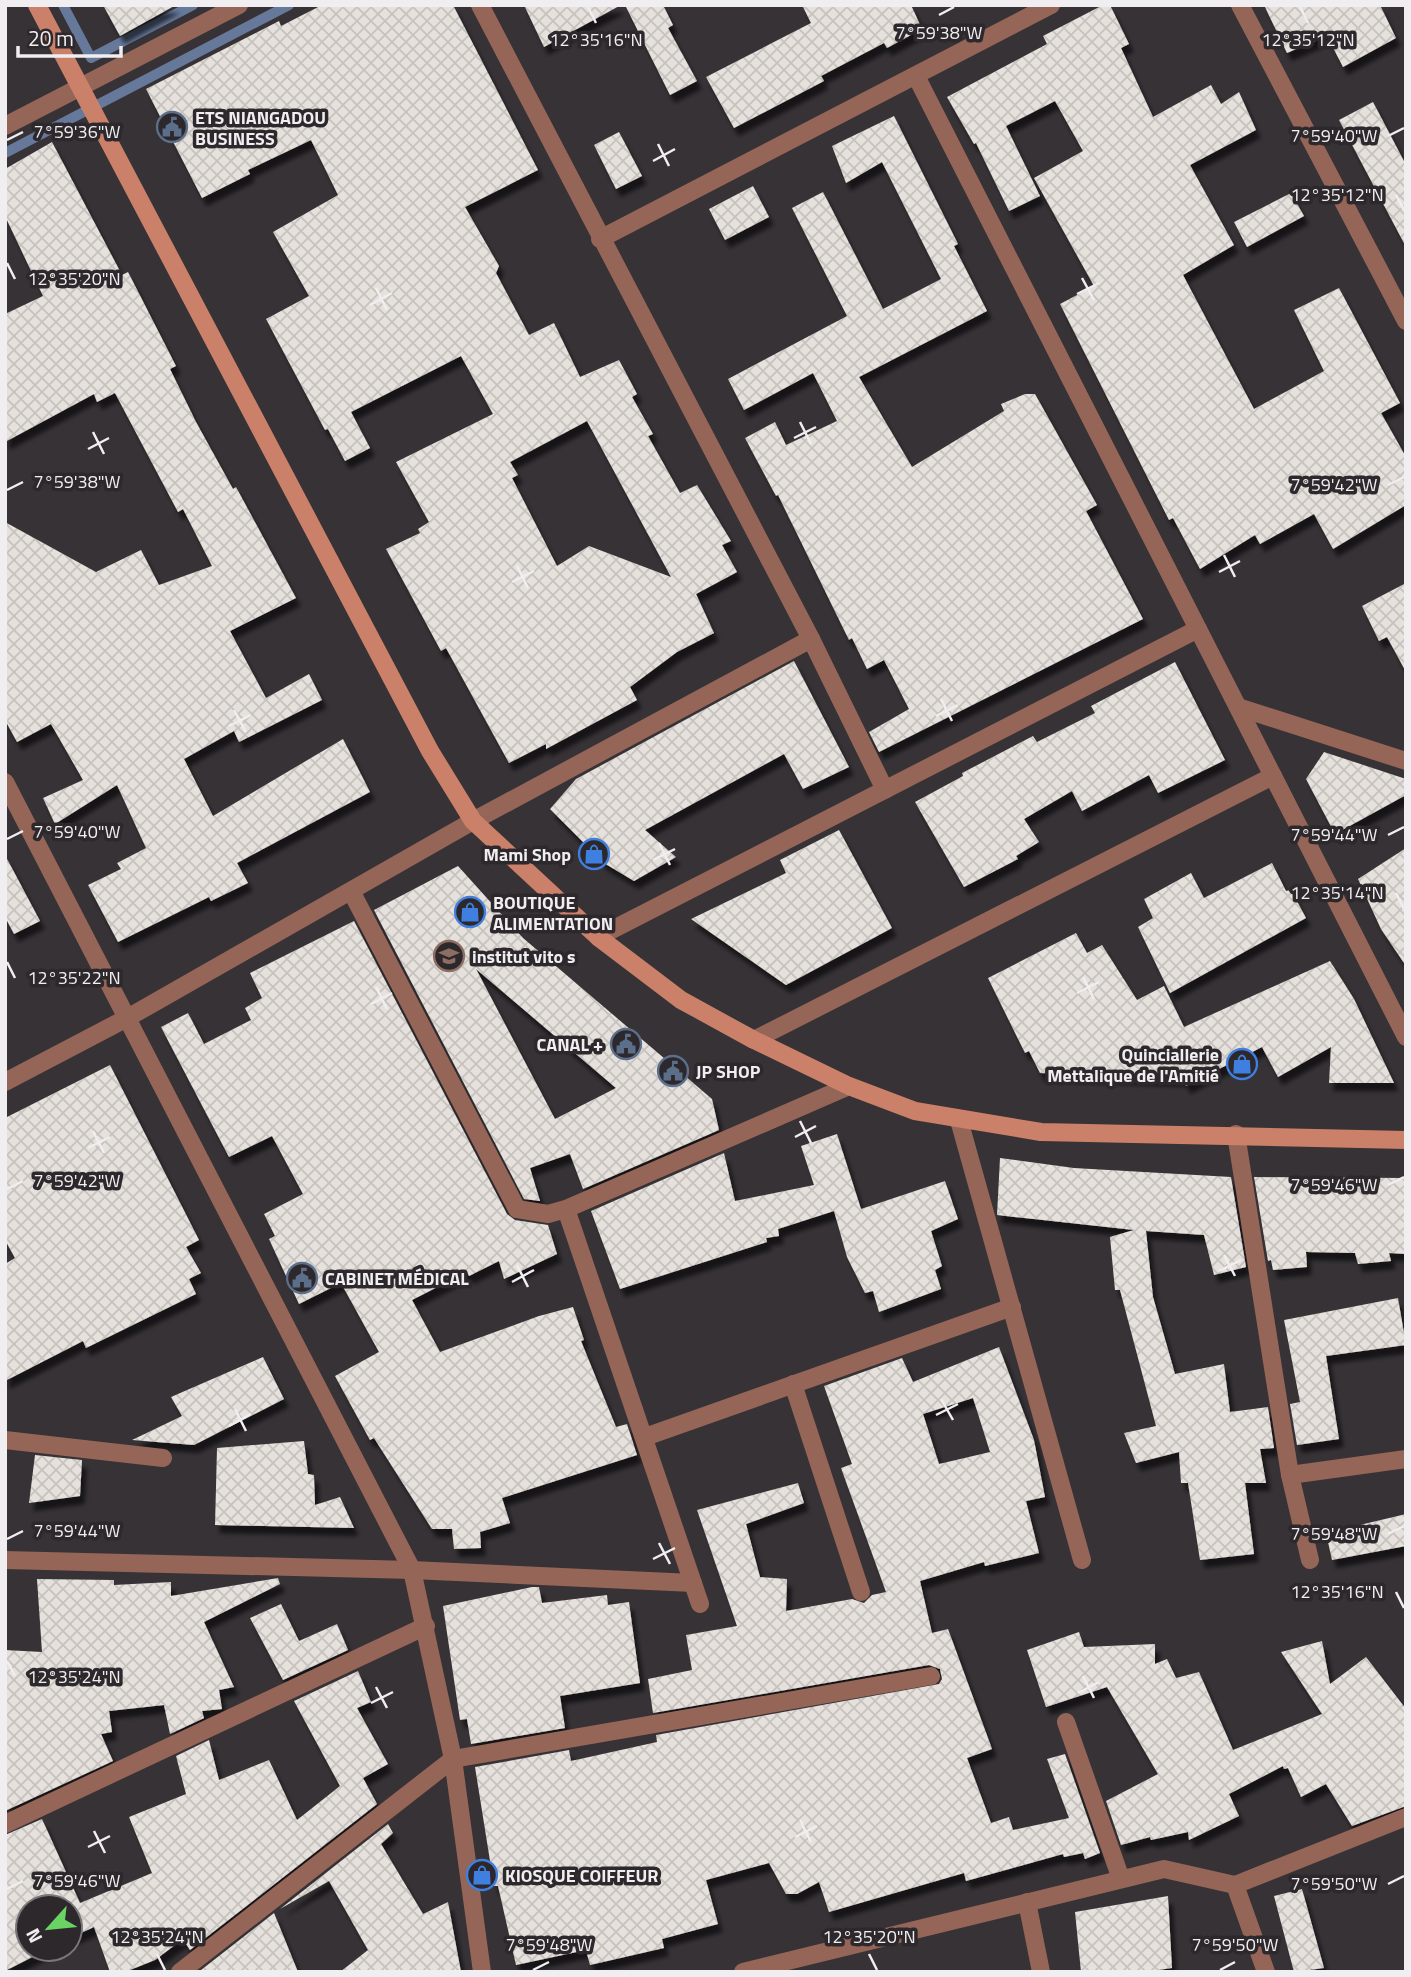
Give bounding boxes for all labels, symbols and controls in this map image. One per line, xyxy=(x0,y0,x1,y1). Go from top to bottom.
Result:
scale bar xyxy=(18,14,121,58)
text: 7°59'38"W xyxy=(896,19,982,46)
text: 20 m xyxy=(28,22,74,54)
text: 12°35'16"N xyxy=(549,26,643,53)
text: 12°35'12"N xyxy=(1261,26,1355,53)
place label: ETS NIANGADOU BUSINESS xyxy=(195,104,326,152)
public building icon: ETS NIANGADOU BUSINESS xyxy=(155,110,189,144)
text: 7°59'36"W xyxy=(34,118,120,145)
text: 7°59'40"W xyxy=(1291,122,1377,149)
text: 12°35'12"N xyxy=(1290,181,1384,208)
text: 12°35'20"N xyxy=(27,265,121,292)
text: 7°59'38"W xyxy=(34,468,120,495)
text: 7°59'42"W xyxy=(1291,471,1377,498)
text: 7°59'40"W xyxy=(34,818,120,845)
text: 7°59'44"W xyxy=(1291,821,1377,848)
shop icon: Mami Shop xyxy=(577,837,611,871)
place label: Mami Shop xyxy=(484,841,571,868)
text: 12°35'14"N xyxy=(1290,879,1384,906)
place label: BOUTIQUE ALIMENTATION xyxy=(493,889,613,937)
shop icon: BOUTIQUE ALIMENTATION xyxy=(453,895,487,929)
school or university icon: institut vito s xyxy=(432,939,466,973)
place label: institut vito s xyxy=(472,943,576,970)
text: 12°35'22"N xyxy=(27,964,121,991)
public building icon: CANAL + xyxy=(609,1027,643,1061)
place label: CANAL + xyxy=(537,1031,603,1058)
place label: Quinciallerie Mettalique de l'Amitié xyxy=(1047,1041,1219,1089)
shop icon: Quinciallerie Mettalique de l'Amitié xyxy=(1225,1047,1259,1081)
public building icon: JP SHOP xyxy=(656,1054,690,1088)
place label: JP SHOP xyxy=(696,1058,761,1085)
text: 7°59'42"W xyxy=(34,1167,120,1194)
text: 7°59'46"W xyxy=(1291,1171,1377,1198)
public building icon: CABINET MÉDICAL xyxy=(285,1261,319,1295)
place label: CABINET MÉDICAL xyxy=(325,1265,469,1292)
text: 7°59'44"W xyxy=(34,1517,120,1544)
text: 7°59'48"W xyxy=(1291,1520,1377,1547)
text: 12°35'16"N xyxy=(1290,1578,1384,1605)
text: 12°35'24"N xyxy=(27,1663,121,1690)
shop icon: KIOSQUE COIFFEUR xyxy=(465,1858,499,1892)
place label: KIOSQUE COIFFEUR xyxy=(505,1862,658,1889)
text: 7°59'46"W xyxy=(34,1867,120,1894)
text: 7°59'50"W xyxy=(1291,1870,1377,1897)
north arrow xyxy=(14,1893,84,1963)
text: N xyxy=(17,1923,49,1948)
text: 12°35'24"N xyxy=(110,1923,204,1950)
text: 12°35'20"N xyxy=(822,1923,916,1950)
text: 7°59'48"W xyxy=(506,1931,592,1958)
text: 7°59'50"W xyxy=(1192,1931,1278,1958)

